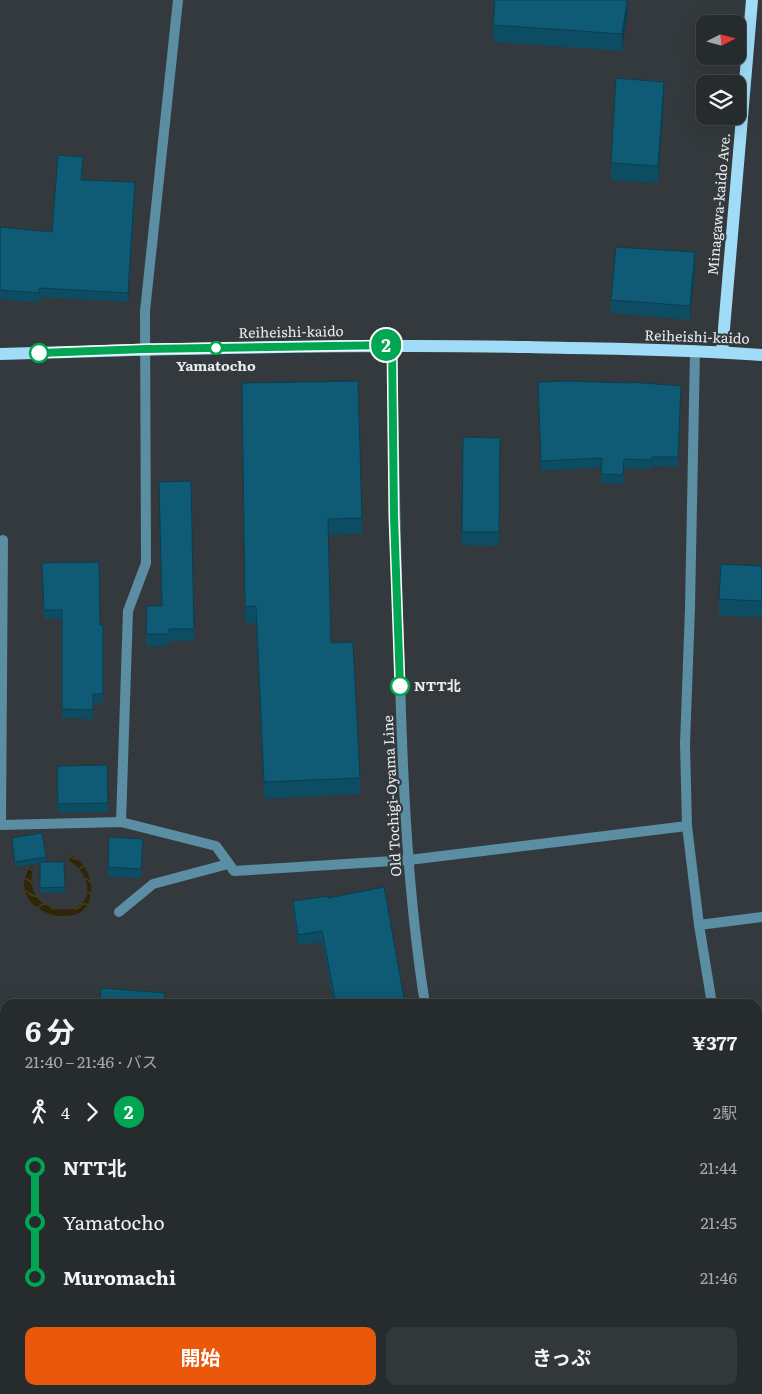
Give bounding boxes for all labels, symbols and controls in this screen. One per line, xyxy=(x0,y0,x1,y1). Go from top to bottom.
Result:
north arrow xyxy=(696,15,746,65)
map controls xyxy=(696,15,746,125)
button: layers xyxy=(696,75,746,125)
street label: Minagawa-kaido Ave. xyxy=(702,132,734,276)
street label: Reiheishi-kaido xyxy=(238,320,344,342)
street label: Reiheishi-kaido xyxy=(644,324,750,348)
line badge: 2 xyxy=(370,329,402,361)
text: 2 xyxy=(381,331,391,358)
marker: Yamatocho xyxy=(209,341,223,355)
unlabelled marker xyxy=(29,343,49,363)
place label: Yamatocho xyxy=(176,355,256,375)
place label: NTT北 xyxy=(414,675,461,695)
marker: NTT北 xyxy=(390,676,410,696)
street label: Old Tochigi-Oyama Line xyxy=(377,715,405,877)
text: 6 分 xyxy=(25,1009,75,1051)
text: ¥377 xyxy=(692,1028,737,1056)
text: 21:40 – 21:46 · バス xyxy=(25,1049,158,1073)
icon: walk xyxy=(25,1098,53,1126)
icon: forward xyxy=(78,1098,106,1126)
text: 2 xyxy=(124,1098,134,1125)
text: 4 xyxy=(61,1100,70,1124)
text: 2駅 xyxy=(713,1100,737,1124)
text: NTT北 xyxy=(63,1153,126,1181)
text: 21:44 xyxy=(700,1155,737,1179)
text: Yamatocho xyxy=(63,1208,165,1236)
text: 21:45 xyxy=(700,1210,737,1234)
text: Muromachi xyxy=(63,1263,176,1291)
text: 21:46 xyxy=(700,1265,737,1289)
button: 開始 xyxy=(25,1327,376,1385)
button: きっぷ xyxy=(386,1327,737,1385)

